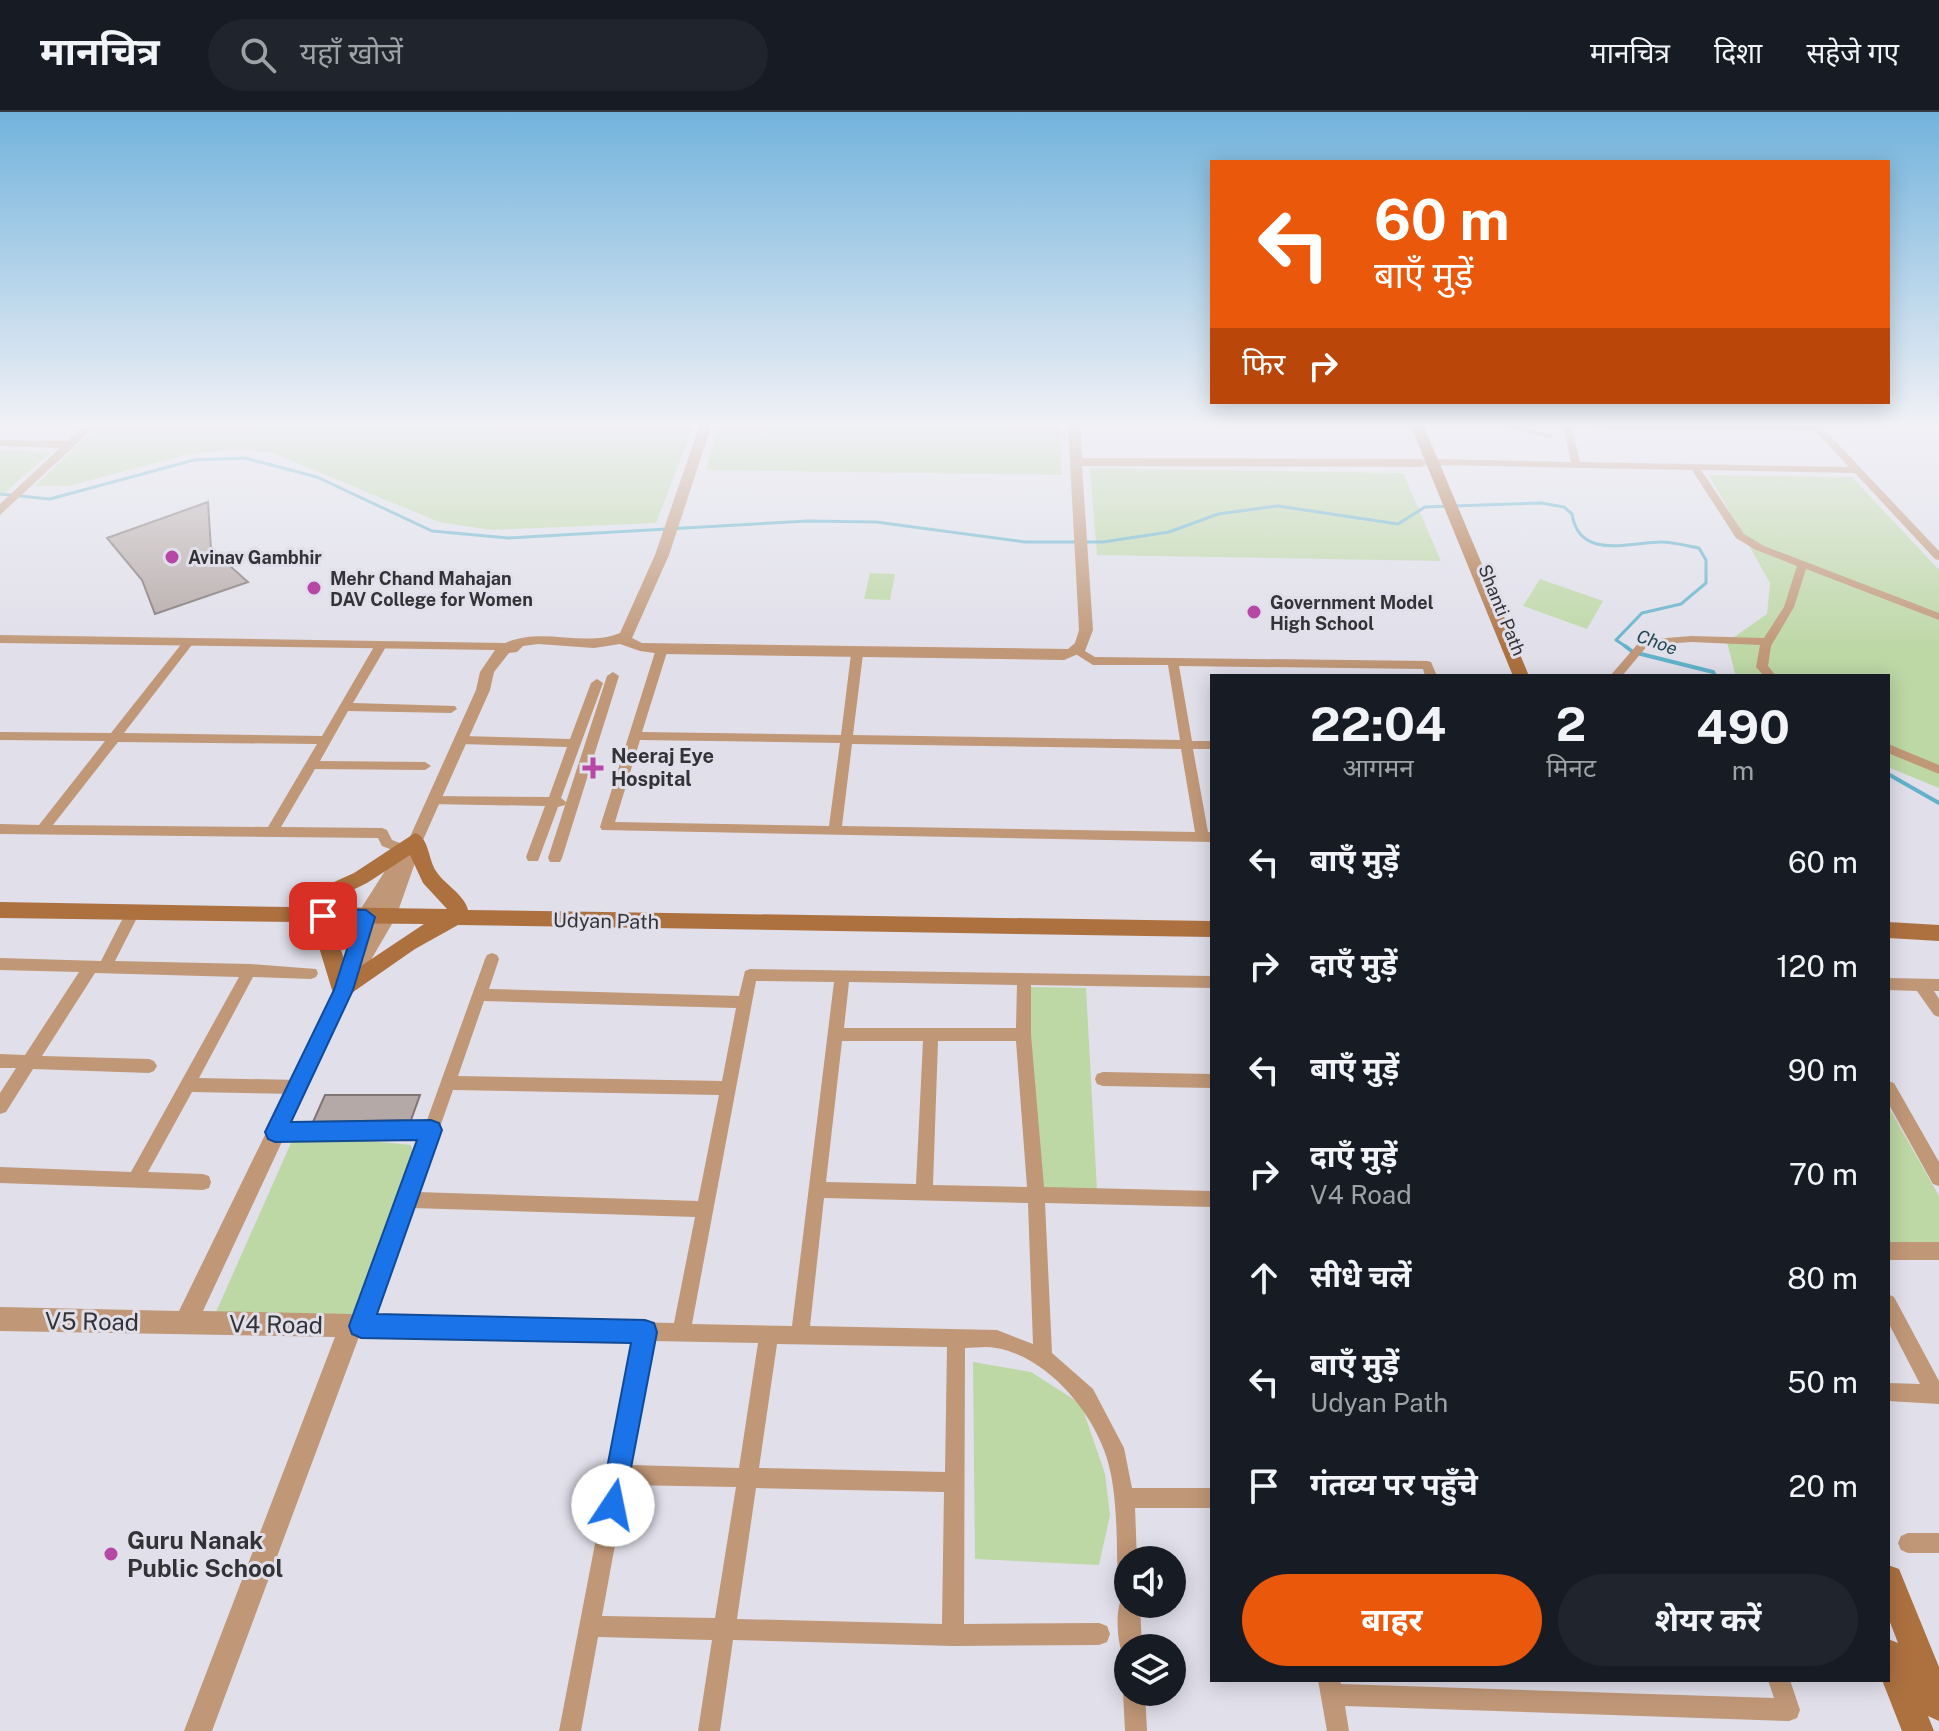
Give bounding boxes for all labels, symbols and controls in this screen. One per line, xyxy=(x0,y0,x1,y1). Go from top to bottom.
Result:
search box xyxy=(208,19,768,91)
text: मानचित्र xyxy=(40,29,160,74)
icon: search xyxy=(236,33,280,77)
text: यहाँ खोजें xyxy=(300,35,403,71)
text: मानचित्र xyxy=(1590,36,1670,69)
text: दिशा xyxy=(1714,36,1762,69)
text: सहेजे गए xyxy=(1806,36,1899,69)
text: 60 m xyxy=(1374,187,1510,253)
icon: left xyxy=(1242,192,1346,296)
text: बाएँ मुड़ें xyxy=(1374,254,1473,296)
icon: right xyxy=(1301,344,1345,388)
text: फिर xyxy=(1242,346,1285,382)
place label: Avinav Gambhir xyxy=(188,547,322,568)
marker: Avinav Gambhir xyxy=(163,548,181,566)
street label: Shanti Path xyxy=(1474,561,1530,659)
place label: Mehr Chand Mahajan DAV College for Women xyxy=(330,568,533,610)
marker: Mehr Chand Mahajan DAV College for Women xyxy=(305,579,323,597)
place label: Government Model High School xyxy=(1270,592,1434,634)
marker: Government Model High School xyxy=(1245,603,1263,621)
water label: Choe xyxy=(1634,625,1680,659)
text: 22:04 xyxy=(1310,695,1446,752)
text: 2 xyxy=(1556,695,1586,752)
text: 490 xyxy=(1696,698,1790,755)
place label: Neeraj Eye Hospital xyxy=(611,744,714,791)
text: आगमन xyxy=(1342,752,1414,783)
text: मिनट xyxy=(1546,752,1596,783)
text: m xyxy=(1732,755,1754,786)
marker: Neeraj Eye Hospital xyxy=(582,757,604,779)
icon: left xyxy=(1242,840,1286,884)
text: बाएँ मुड़ें xyxy=(1310,842,1399,878)
text: 60 m xyxy=(1788,844,1858,880)
pin xyxy=(289,882,357,950)
icon: arrive xyxy=(301,894,345,938)
street label: Udyan Path xyxy=(553,908,659,934)
icon: right xyxy=(1242,944,1286,988)
text: दाएँ मुड़ें xyxy=(1310,946,1397,982)
text: 120 m xyxy=(1776,948,1858,984)
icon: left xyxy=(1242,1048,1286,1092)
text: बाएँ मुड़ें xyxy=(1310,1050,1399,1086)
text: 90 m xyxy=(1788,1052,1858,1088)
text: दाएँ मुड़ें xyxy=(1310,1138,1397,1174)
icon: right xyxy=(1242,1152,1286,1196)
text: 70 m xyxy=(1789,1156,1858,1192)
text: V4 Road xyxy=(1310,1179,1412,1210)
icon: ahead xyxy=(1242,1256,1286,1300)
text: सीधे चलें xyxy=(1310,1258,1411,1294)
text: 80 m xyxy=(1787,1260,1858,1296)
street label: V5 Road xyxy=(45,1306,139,1336)
street label: V4 Road xyxy=(229,1309,323,1339)
text: बाएँ मुड़ें xyxy=(1310,1346,1399,1382)
icon: left xyxy=(1242,1360,1286,1404)
text: 50 m xyxy=(1787,1364,1858,1400)
text: Udyan Path xyxy=(1310,1387,1448,1418)
position arrow xyxy=(571,1463,655,1547)
icon: arrive xyxy=(1242,1464,1286,1508)
text: गंतव्य पर पहुँचे xyxy=(1310,1466,1478,1502)
text: 20 m xyxy=(1789,1468,1858,1504)
place label: Guru Nanak Public School xyxy=(127,1526,284,1582)
marker: Guru Nanak Public School xyxy=(102,1545,120,1563)
map controls xyxy=(1114,1546,1186,1706)
button: sound xyxy=(1114,1546,1186,1618)
button: बाहर xyxy=(1242,1574,1542,1666)
button: शेयर करें xyxy=(1558,1574,1858,1666)
button: layers xyxy=(1114,1634,1186,1706)

